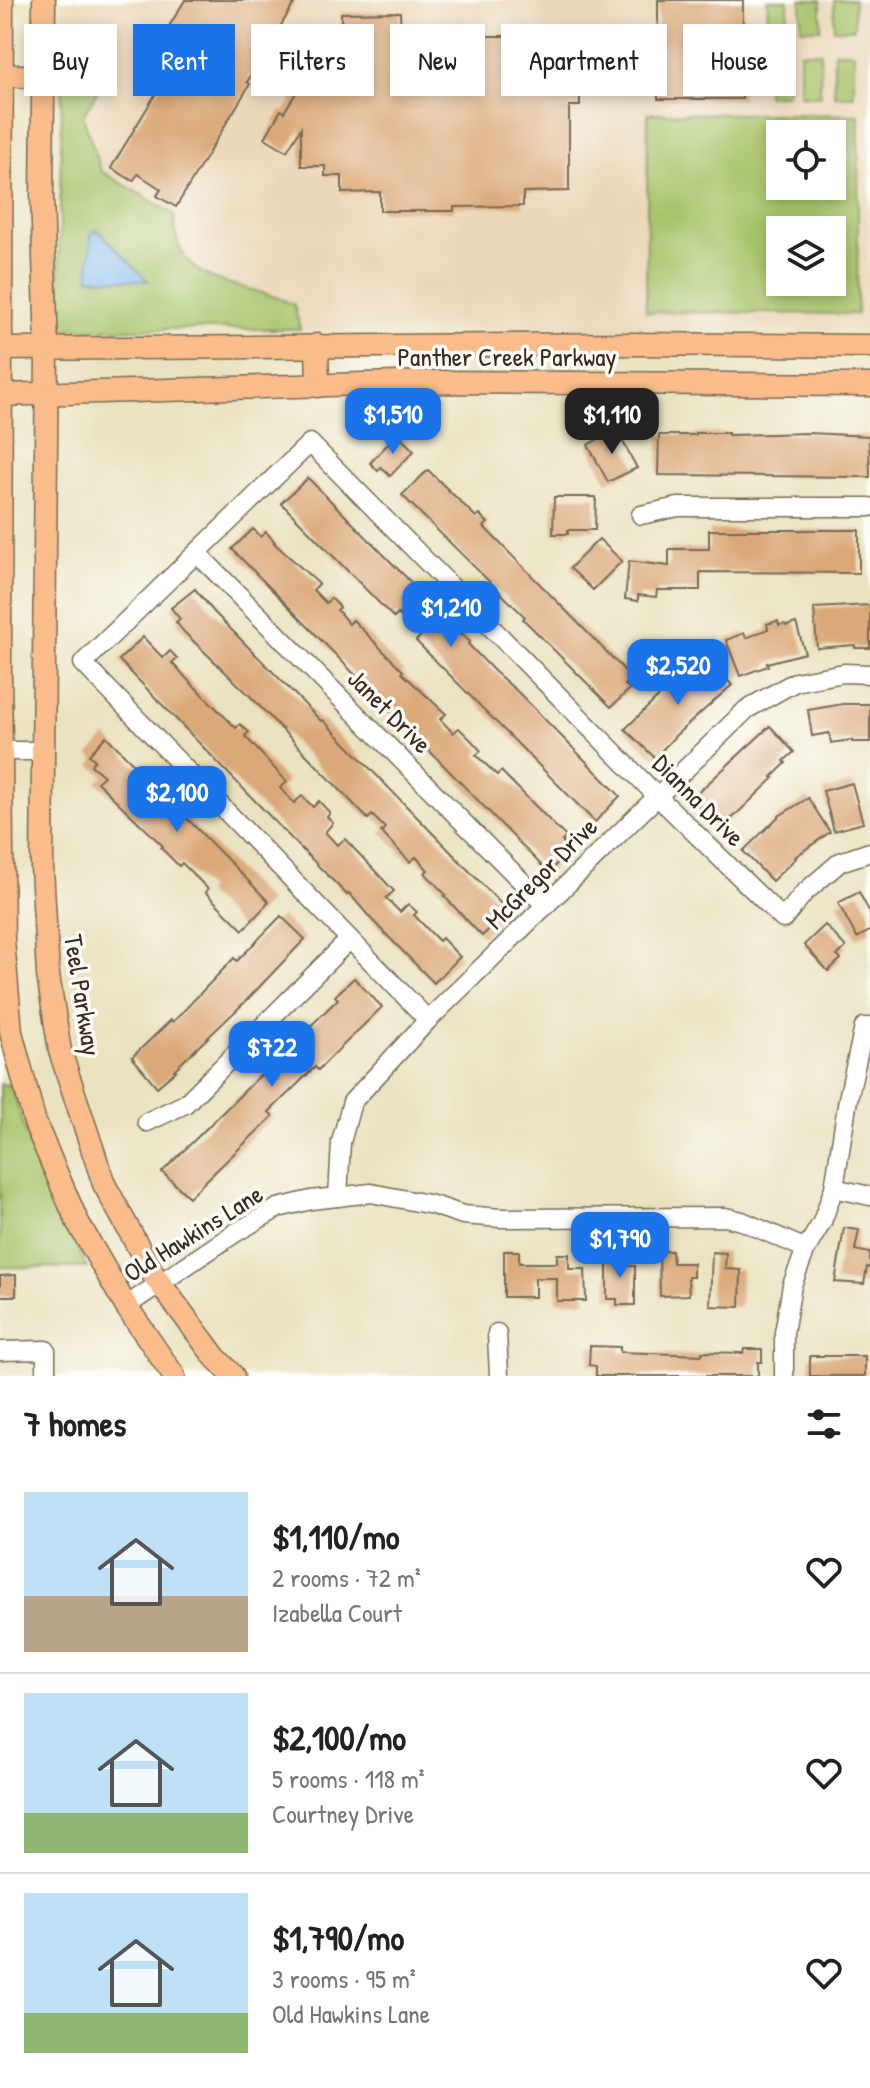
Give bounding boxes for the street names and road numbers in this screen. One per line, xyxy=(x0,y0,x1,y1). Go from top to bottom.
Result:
street label: Panther Creek Parkway xyxy=(397,339,617,374)
street label: Janet Drive xyxy=(340,661,440,761)
street label: Dianna Drive xyxy=(645,746,753,854)
street label: McGregor Drive xyxy=(477,809,605,937)
street label: Teel Parkway xyxy=(56,932,110,1058)
street label: Old Hawkins Lane xyxy=(117,1176,269,1290)

